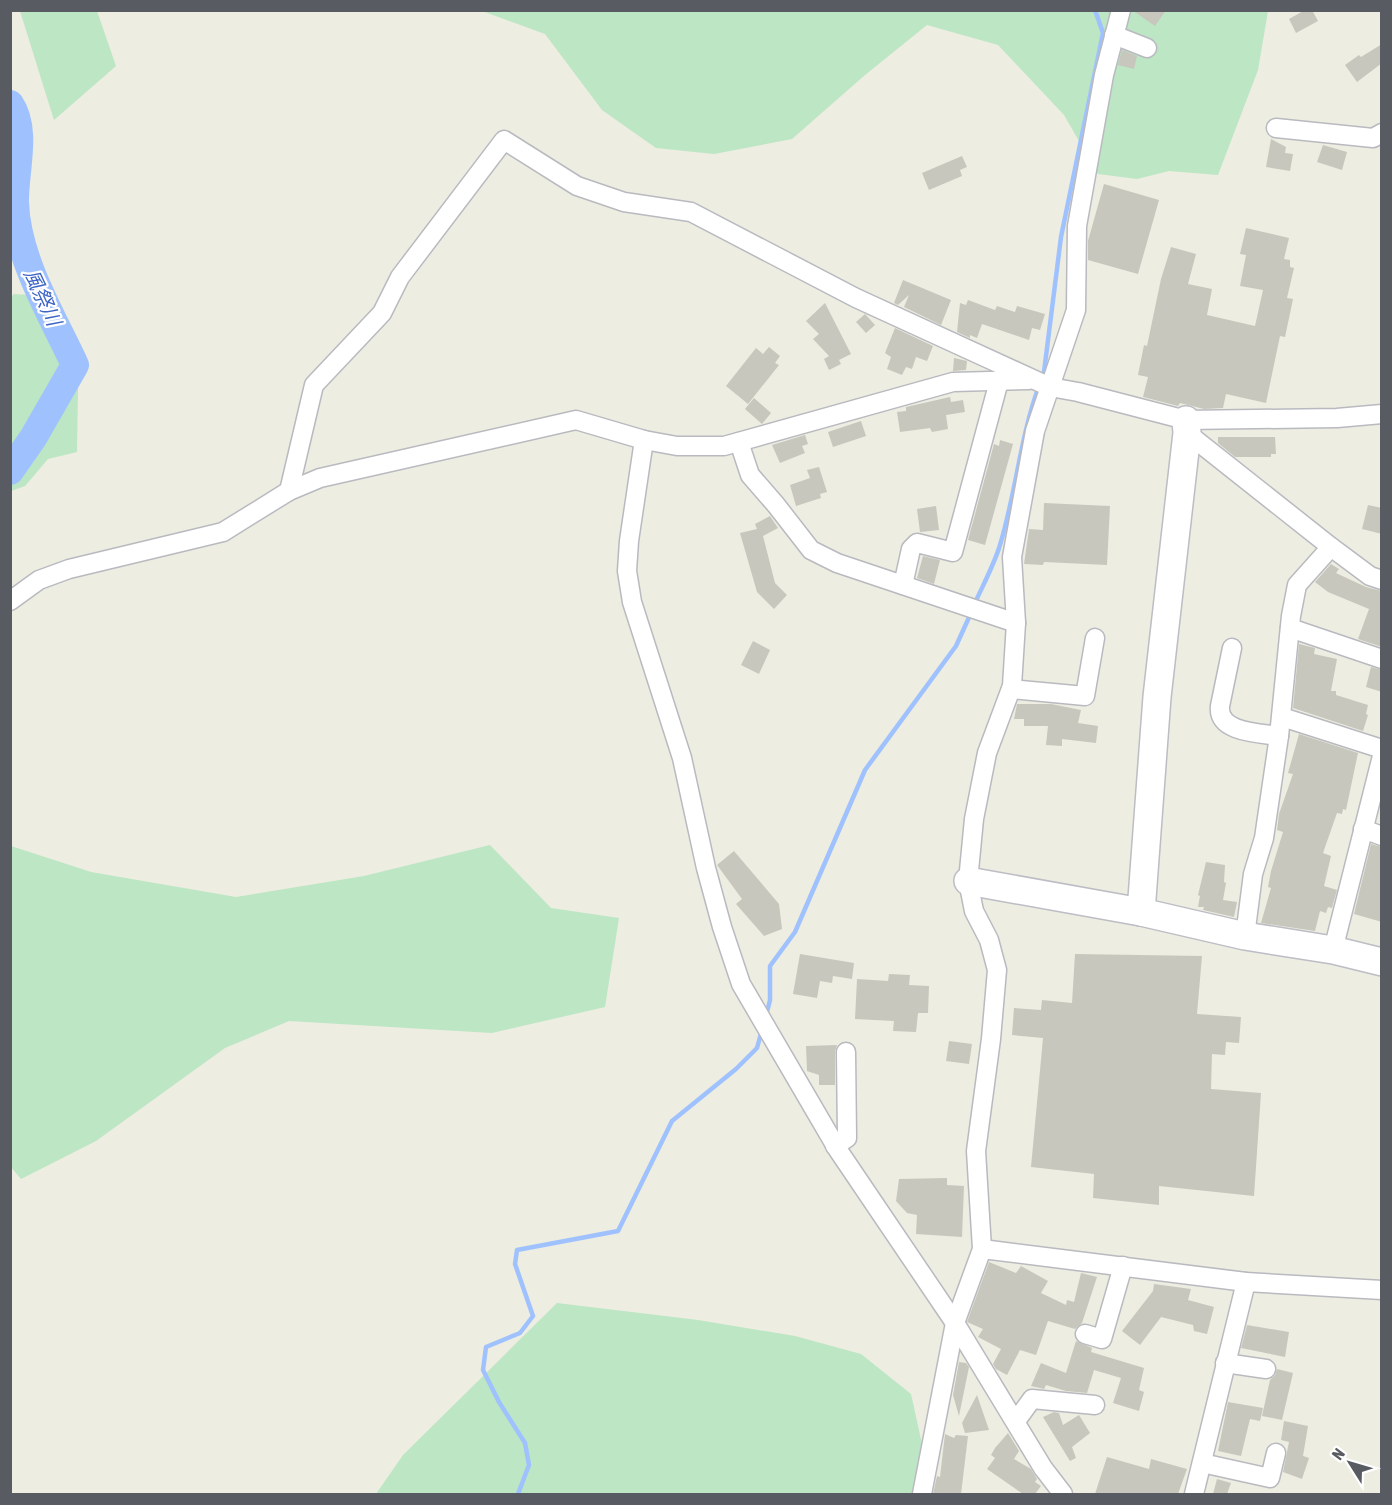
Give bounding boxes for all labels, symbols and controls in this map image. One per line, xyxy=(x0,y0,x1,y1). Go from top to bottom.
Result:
water label: 風祭川 xyxy=(20,265,67,331)
north arrow xyxy=(1320,1433,1380,1493)
text: N xyxy=(1328,1445,1348,1463)

